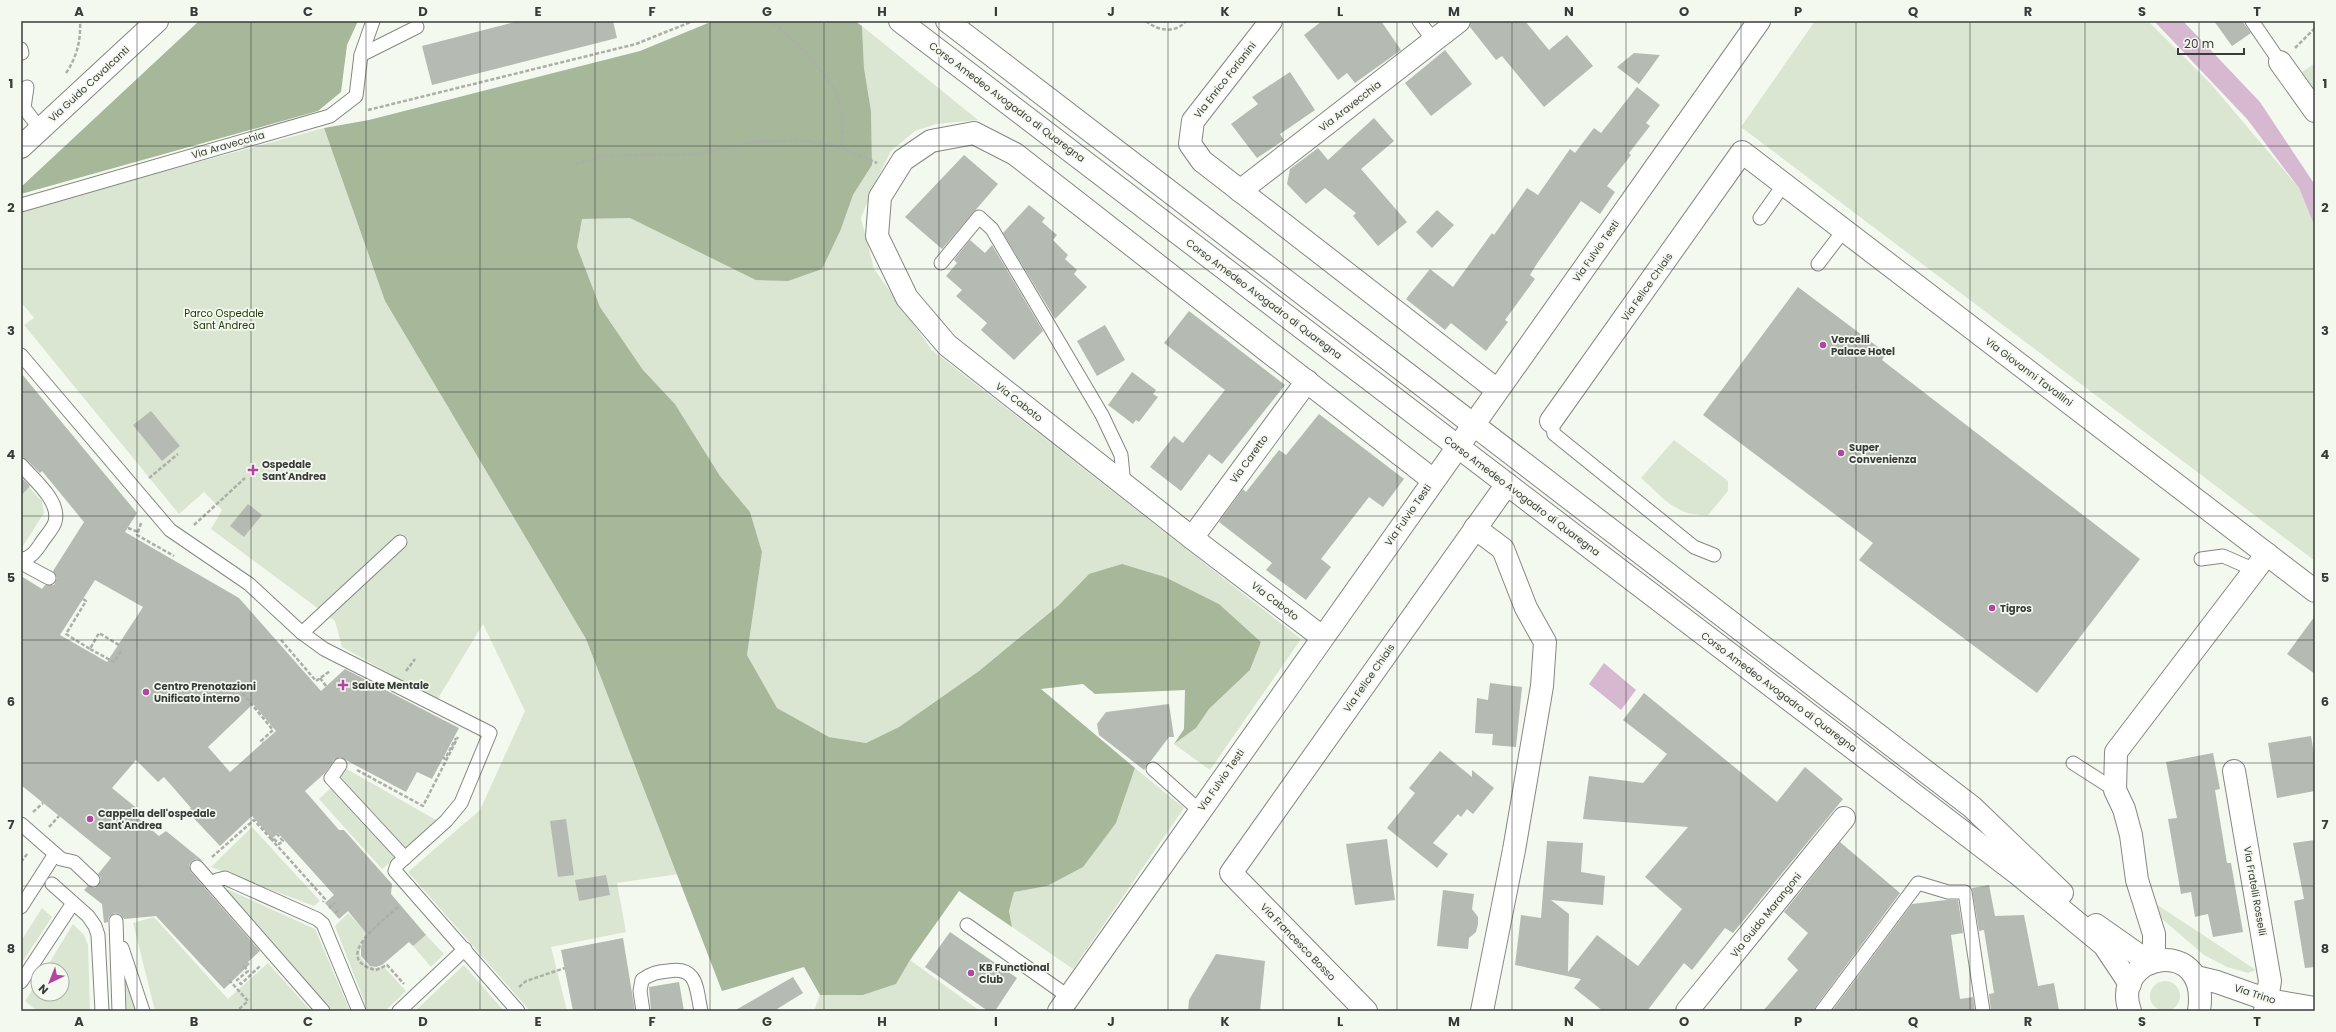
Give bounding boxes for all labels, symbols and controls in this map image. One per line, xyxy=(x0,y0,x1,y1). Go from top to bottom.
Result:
text: A xyxy=(74,2,84,21)
text: B xyxy=(190,2,199,21)
text: C xyxy=(303,2,313,21)
text: D xyxy=(418,2,428,21)
text: E xyxy=(534,2,542,21)
text: F xyxy=(648,2,656,21)
text: G xyxy=(762,2,772,21)
text: H xyxy=(877,2,887,21)
text: I xyxy=(994,2,998,21)
text: J xyxy=(1107,2,1115,21)
text: K xyxy=(1220,2,1230,21)
text: L xyxy=(1337,2,1343,21)
text: M xyxy=(1448,2,1460,21)
text: N xyxy=(1564,2,1574,21)
text: O xyxy=(1679,2,1689,21)
text: P xyxy=(1794,2,1802,21)
text: Q xyxy=(1908,2,1918,21)
text: R xyxy=(2024,2,2032,21)
text: S xyxy=(2138,2,2146,21)
text: T xyxy=(2253,2,2261,21)
scale bar xyxy=(2178,30,2244,56)
text: 20 m xyxy=(2184,35,2214,52)
street label: Corso Amedeo Avogadro di Quaregna xyxy=(926,38,1088,166)
street label: Via Enrico Forlanini xyxy=(1190,38,1260,122)
street label: Via Guido Cavalcanti xyxy=(45,42,133,126)
text: 1 xyxy=(9,74,13,93)
text: 1 xyxy=(2323,74,2327,93)
street label: Via Aravecchia xyxy=(1316,77,1384,135)
street label: Via Aravecchia xyxy=(190,127,266,163)
text: 2 xyxy=(7,198,15,217)
text: 2 xyxy=(2321,198,2329,217)
street label: Via Fulvio Testi xyxy=(1569,217,1623,285)
street label: Corso Amedeo Avogadro di Quaregna xyxy=(1183,235,1345,363)
street label: Via Felice Chiais xyxy=(1618,250,1676,324)
park label: Parco Ospedale Sant Andrea xyxy=(184,306,264,333)
text: 3 xyxy=(7,321,15,340)
text: 3 xyxy=(2321,321,2329,340)
place label: Vercelli Palace Hotel xyxy=(1831,332,1895,359)
street label: Via Giovanni Tavallini xyxy=(1982,334,2076,410)
marker: Vercelli Palace Hotel xyxy=(1818,340,1828,350)
street label: Via Caboto xyxy=(992,379,1046,425)
street label: Via Caretto xyxy=(1226,432,1272,486)
street label: Corso Amedeo Avogadro di Quaregna xyxy=(1441,432,1603,560)
place label: Super Convenienza xyxy=(1849,440,1917,467)
text: 4 xyxy=(7,445,16,464)
text: 4 xyxy=(2321,445,2330,464)
marker: Super Convenienza xyxy=(1836,448,1846,458)
place label: Ospedale Sant'Andrea xyxy=(262,457,326,484)
marker: Ospedale Sant'Andrea xyxy=(247,464,259,476)
street label: Via Fulvio Testi xyxy=(1381,481,1435,549)
text: 5 xyxy=(7,568,15,587)
text: 5 xyxy=(2321,568,2329,587)
street label: Via Caboto xyxy=(1248,578,1302,624)
place label: Tigros xyxy=(2000,601,2032,616)
marker: Tigros xyxy=(1987,603,1997,613)
street label: Corso Amedeo Avogadro di Quaregna xyxy=(1698,628,1860,756)
street label: Via Felice Chiais xyxy=(1340,641,1398,715)
place label: Salute Mentale xyxy=(352,678,429,693)
place label: Centro Prenotazioni Unificato interno xyxy=(154,679,256,706)
marker: Salute Mentale xyxy=(337,679,349,691)
marker: Centro Prenotazioni Unificato interno xyxy=(141,687,151,697)
text: 6 xyxy=(7,692,15,711)
text: 6 xyxy=(2321,692,2329,711)
street label: Via Fulvio Testi xyxy=(1194,746,1248,814)
place label: Cappella dell'ospedale Sant'Andrea xyxy=(98,806,216,833)
marker: Cappella dell'ospedale Sant'Andrea xyxy=(85,814,95,824)
text: 7 xyxy=(8,815,15,834)
text: 7 xyxy=(2322,815,2329,834)
street label: Via Fratelli Rosselli xyxy=(2240,845,2270,937)
street label: Via Guido Marangoni xyxy=(1727,869,1805,961)
street label: Via Francesco Bosso xyxy=(1257,900,1339,984)
text: 8 xyxy=(7,939,15,958)
text: 8 xyxy=(2321,939,2329,958)
place label: KB Functional Club xyxy=(979,960,1050,987)
north arrow xyxy=(30,962,70,1002)
marker: KB Functional Club xyxy=(966,968,976,978)
street label: Via Trino xyxy=(2232,980,2278,1008)
text: N xyxy=(35,981,52,998)
text: A xyxy=(74,1012,84,1031)
text: B xyxy=(190,1012,199,1031)
text: C xyxy=(303,1012,313,1031)
text: D xyxy=(418,1012,428,1031)
text: E xyxy=(534,1012,542,1031)
text: F xyxy=(648,1012,656,1031)
text: G xyxy=(762,1012,772,1031)
text: H xyxy=(877,1012,887,1031)
text: I xyxy=(994,1012,998,1031)
text: J xyxy=(1107,1012,1115,1031)
text: K xyxy=(1220,1012,1230,1031)
text: L xyxy=(1337,1012,1343,1031)
text: M xyxy=(1448,1012,1460,1031)
text: N xyxy=(1564,1012,1574,1031)
text: O xyxy=(1679,1012,1689,1031)
text: P xyxy=(1794,1012,1802,1031)
text: Q xyxy=(1908,1012,1918,1031)
text: R xyxy=(2024,1012,2032,1031)
text: S xyxy=(2138,1012,2146,1031)
text: T xyxy=(2253,1012,2261,1031)

